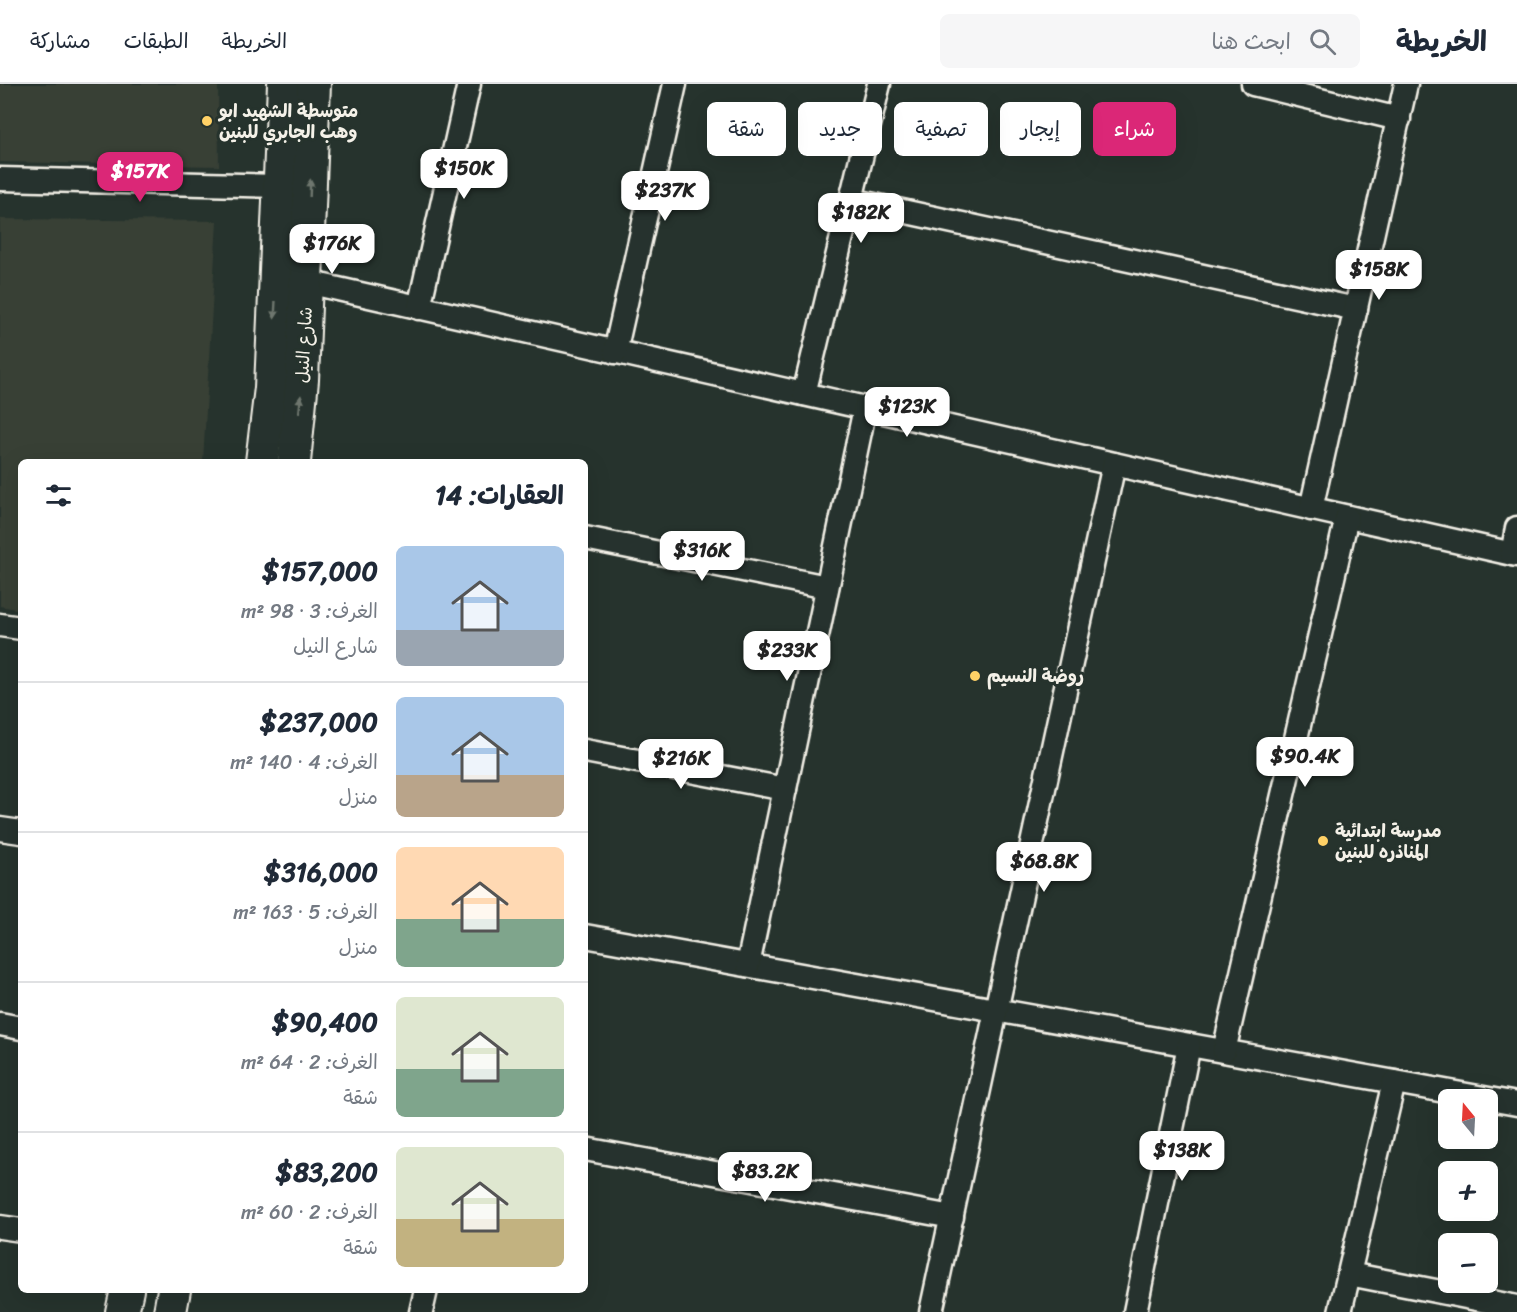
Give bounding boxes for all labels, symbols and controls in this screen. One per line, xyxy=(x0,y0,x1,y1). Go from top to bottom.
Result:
search box xyxy=(940,14,1360,68)
text: الخريطة xyxy=(1396,17,1487,66)
text: مشاركة xyxy=(30,22,91,60)
text: الطبقات xyxy=(124,22,189,60)
text: الخريطة xyxy=(222,22,287,60)
text: ابحث هنا xyxy=(1212,22,1291,61)
icon: search xyxy=(1306,25,1339,58)
place label: متوسطة الشهيد ابو وهب الجابري للبنين xyxy=(217,95,358,148)
chip: شقة xyxy=(707,102,786,156)
chip: جديد xyxy=(798,102,882,156)
chip: تصفية xyxy=(894,102,988,156)
chip: إيجار xyxy=(1000,102,1081,156)
chip: شراء xyxy=(1093,102,1176,156)
marker: متوسطة الشهيد ابو وهب الجابري للبنين xyxy=(200,114,214,128)
pin: $150K xyxy=(422,149,506,200)
text: $150K xyxy=(434,151,494,186)
pin: $157K xyxy=(98,152,182,203)
text: $157K xyxy=(111,154,169,189)
pin: $237K xyxy=(623,171,707,222)
text: $237K xyxy=(635,173,695,208)
one-way arrow xyxy=(306,179,315,198)
pin: $182K xyxy=(819,193,903,244)
text: $182K xyxy=(832,195,890,230)
pin: $176K xyxy=(290,224,374,275)
text: $176K xyxy=(304,226,360,261)
pin: $158K xyxy=(1337,250,1421,301)
text: $158K xyxy=(1350,252,1408,287)
one-way arrow xyxy=(271,301,280,320)
street label: شارع النيل xyxy=(286,306,322,384)
pin: $123K xyxy=(865,387,949,438)
text: $123K xyxy=(879,389,935,424)
one-way arrow xyxy=(295,394,305,413)
text: العقارات: 14 xyxy=(435,472,564,518)
icon: filters xyxy=(42,479,75,512)
pin: $316K xyxy=(660,531,744,582)
text: $316K xyxy=(674,533,730,568)
text: $157,000 xyxy=(262,548,378,594)
icon: home xyxy=(444,570,516,642)
text: الغرف: 3 · 98 m² xyxy=(241,594,378,629)
text: شارع النيل xyxy=(293,629,378,664)
pin: $233K xyxy=(745,631,829,682)
text: $233K xyxy=(757,633,817,668)
place label: روضة النسيم xyxy=(987,660,1084,692)
marker: روضة النسيم xyxy=(968,669,982,683)
text: $237,000 xyxy=(260,699,378,745)
icon: home xyxy=(444,721,516,793)
pin: $90.4K xyxy=(1256,737,1354,788)
pin: $216K xyxy=(639,739,723,790)
text: $90.4K xyxy=(1270,739,1340,774)
text: $216K xyxy=(652,741,710,776)
text: الغرف: 4 · 140 m² xyxy=(230,745,378,780)
text: منزل xyxy=(339,780,378,815)
place label: مدرسة ابتدائية المناذره للبنين xyxy=(1335,815,1442,868)
marker: مدرسة ابتدائية المناذره للبنين xyxy=(1316,834,1330,848)
pin: $68.8K xyxy=(995,842,1093,893)
text: $68.8K xyxy=(1010,844,1078,879)
text: $316,000 xyxy=(264,849,378,895)
icon: home xyxy=(444,871,516,943)
text: الغرف: 5 · 163 m² xyxy=(233,895,378,930)
text: منزل xyxy=(339,930,378,965)
text: $90,400 xyxy=(272,999,378,1045)
icon: home xyxy=(444,1021,516,1093)
text: الغرف: 2 · 64 m² xyxy=(241,1045,378,1080)
text: شقة xyxy=(343,1080,378,1115)
north arrow xyxy=(1438,1089,1498,1149)
map controls xyxy=(1438,1089,1498,1293)
pin: $138K xyxy=(1140,1131,1224,1182)
text: $138K xyxy=(1153,1133,1211,1168)
text: $83,200 xyxy=(276,1149,378,1195)
pin: $83.2K xyxy=(716,1152,814,1203)
text: $83.2K xyxy=(732,1154,798,1189)
button: + xyxy=(1438,1161,1498,1221)
icon: home xyxy=(444,1171,516,1243)
text: الغرف: 2 · 60 m² xyxy=(241,1195,378,1230)
text: شقة xyxy=(343,1230,378,1265)
button: − xyxy=(1438,1233,1498,1293)

